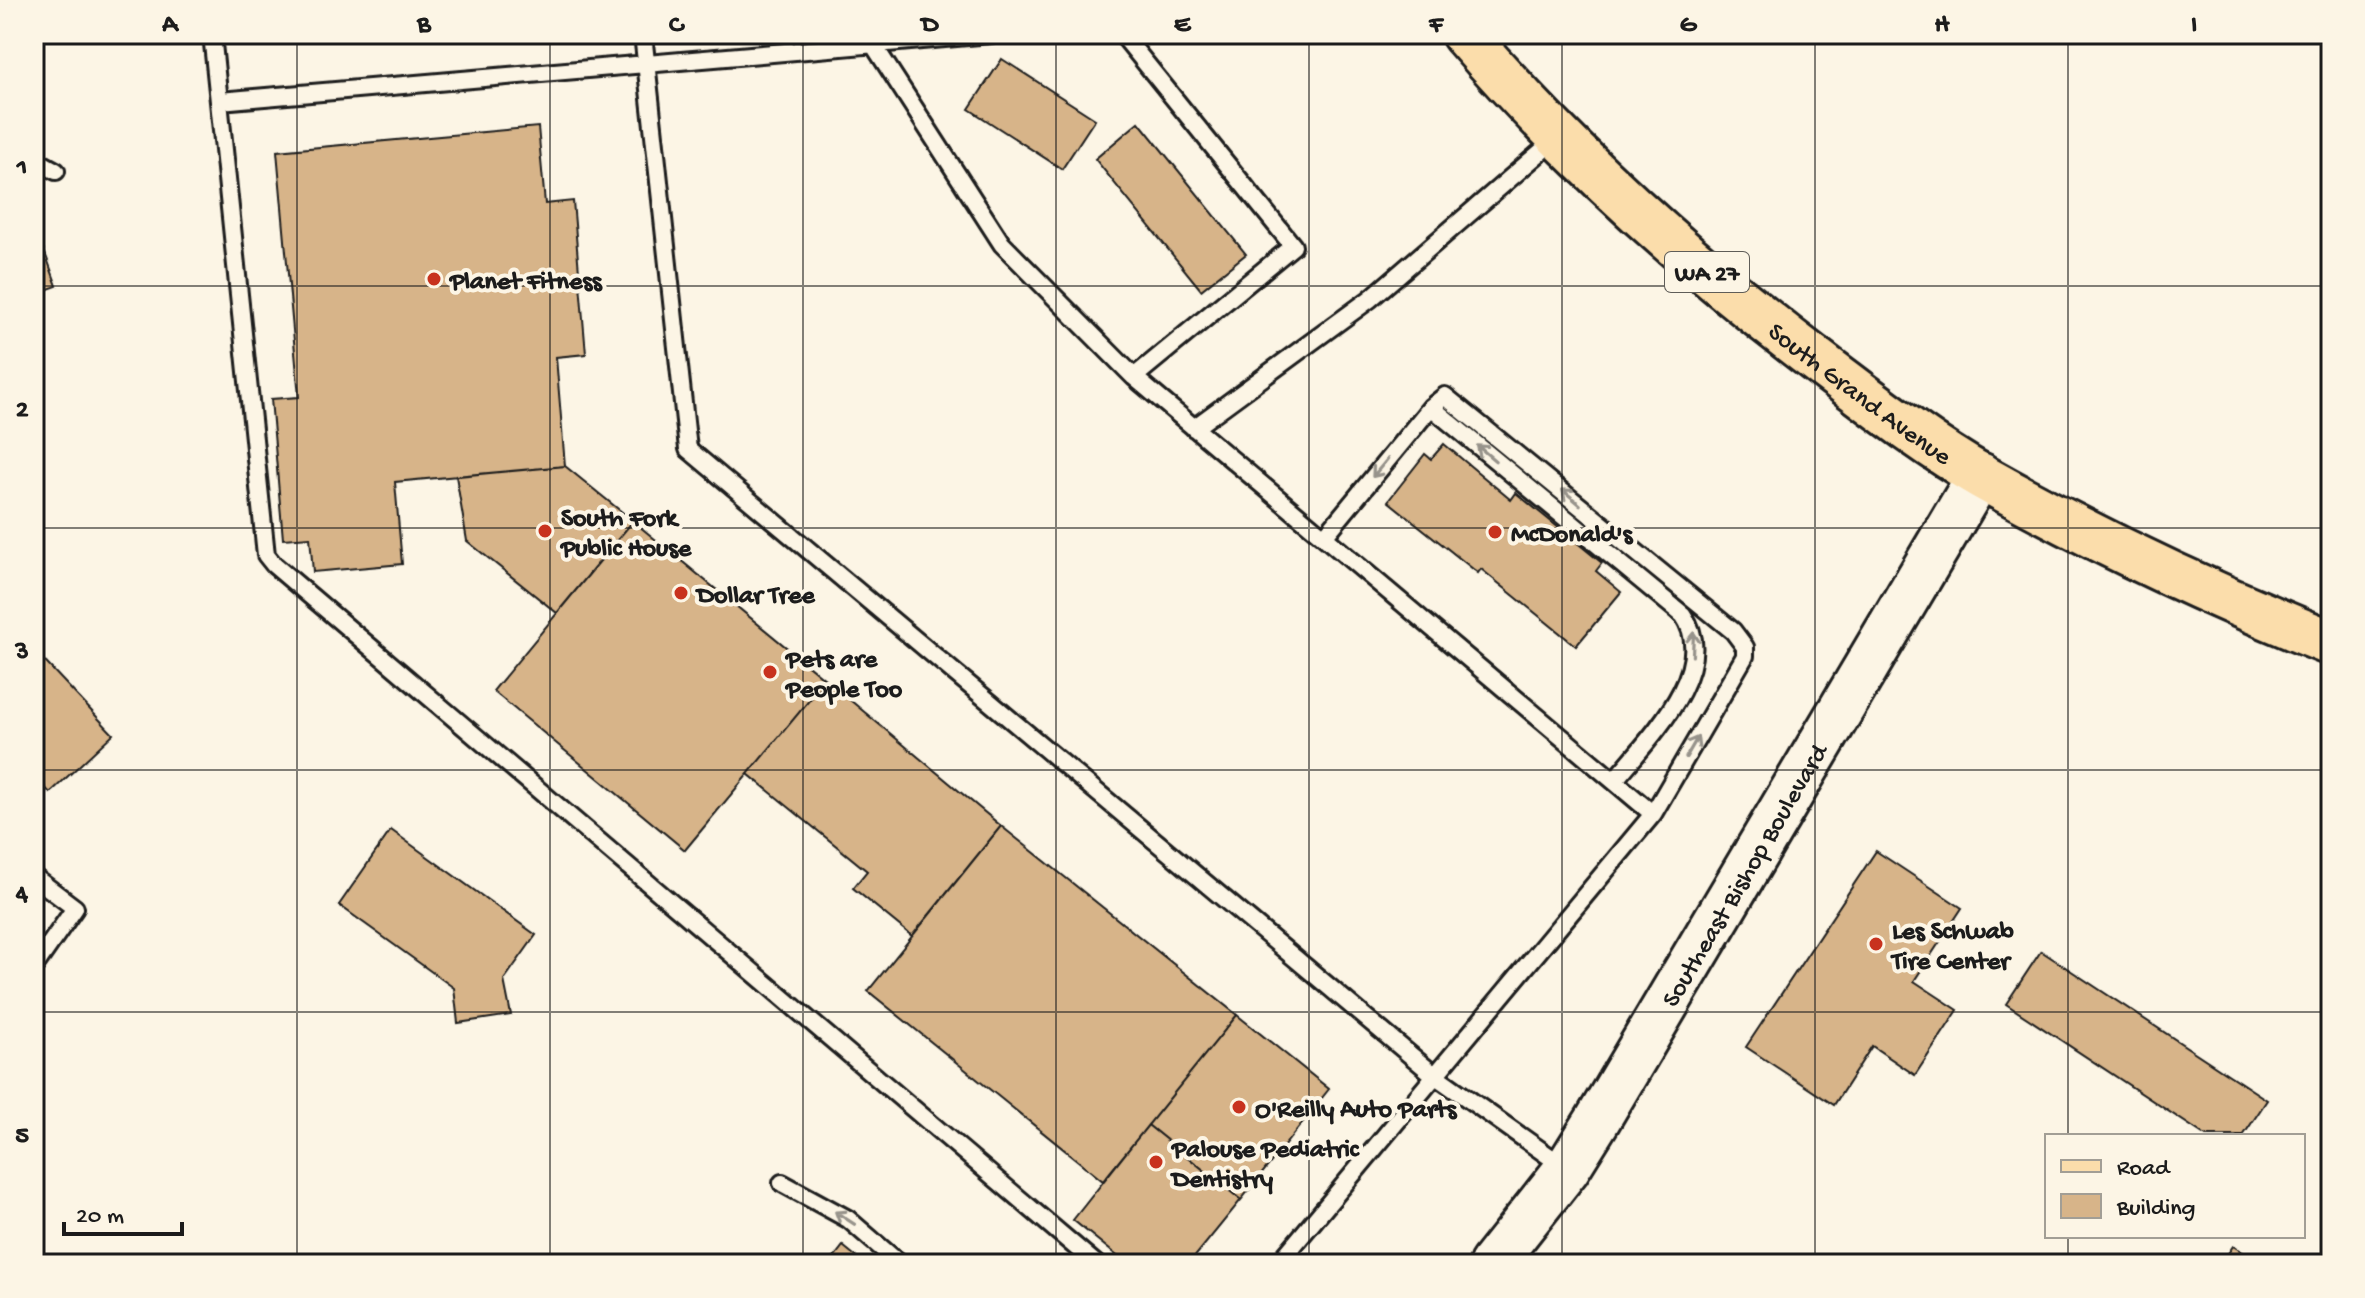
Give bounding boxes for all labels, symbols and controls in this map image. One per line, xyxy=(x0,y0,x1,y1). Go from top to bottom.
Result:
text: A xyxy=(161,11,179,42)
text: B xyxy=(416,11,432,42)
text: C xyxy=(669,11,686,42)
text: D xyxy=(920,11,940,42)
text: E xyxy=(1174,11,1192,42)
text: F xyxy=(1428,11,1444,42)
text: G xyxy=(1680,11,1698,42)
text: H xyxy=(1935,11,1951,42)
text: I xyxy=(2191,11,2197,42)
text: 1 xyxy=(16,154,27,185)
road number: WA 27 xyxy=(1665,252,1749,292)
place label: Planet Fitness xyxy=(448,268,603,299)
marker: Planet Fitness xyxy=(425,270,443,288)
street label: South Grand Avenue xyxy=(1760,318,1956,474)
text: 2 xyxy=(16,396,29,427)
one-way arrow xyxy=(1477,444,1497,462)
one-way arrow xyxy=(1372,457,1389,478)
one-way arrow xyxy=(1561,488,1582,506)
place label: South Fork Public House xyxy=(559,505,693,566)
place label: McDonald's xyxy=(1511,521,1634,552)
marker: South Fork Public House xyxy=(536,522,554,540)
marker: McDonald's xyxy=(1486,523,1504,541)
place label: Dollar Tree xyxy=(695,582,816,613)
marker: Dollar Tree xyxy=(672,584,690,602)
one-way arrow xyxy=(1685,632,1700,658)
text: 3 xyxy=(14,638,29,669)
place label: Pets are People Too xyxy=(784,646,903,707)
marker: Pets are People Too xyxy=(761,663,779,681)
one-way arrow xyxy=(1684,736,1700,759)
street label: Southeast Bishop Boulevard xyxy=(1657,738,1838,1014)
text: 4 xyxy=(15,880,29,911)
place label: Les Schwab Tire Center xyxy=(1890,918,2014,979)
marker: Les Schwab Tire Center xyxy=(1867,935,1885,953)
place label: O'Reilly Auto Parts xyxy=(1255,1096,1458,1127)
marker: O'Reilly Auto Parts xyxy=(1230,1098,1248,1116)
text: 5 xyxy=(15,1122,29,1153)
legend xyxy=(2045,1134,2305,1238)
place label: Palouse Pediatric Dentistry xyxy=(1170,1136,1361,1197)
marker: Palouse Pediatric Dentistry xyxy=(1147,1153,1165,1171)
text: Road xyxy=(2117,1155,2171,1184)
scale bar xyxy=(64,1186,182,1236)
text: Building xyxy=(2116,1195,2195,1224)
text: 20 m xyxy=(76,1203,124,1232)
one-way arrow xyxy=(834,1210,856,1227)

